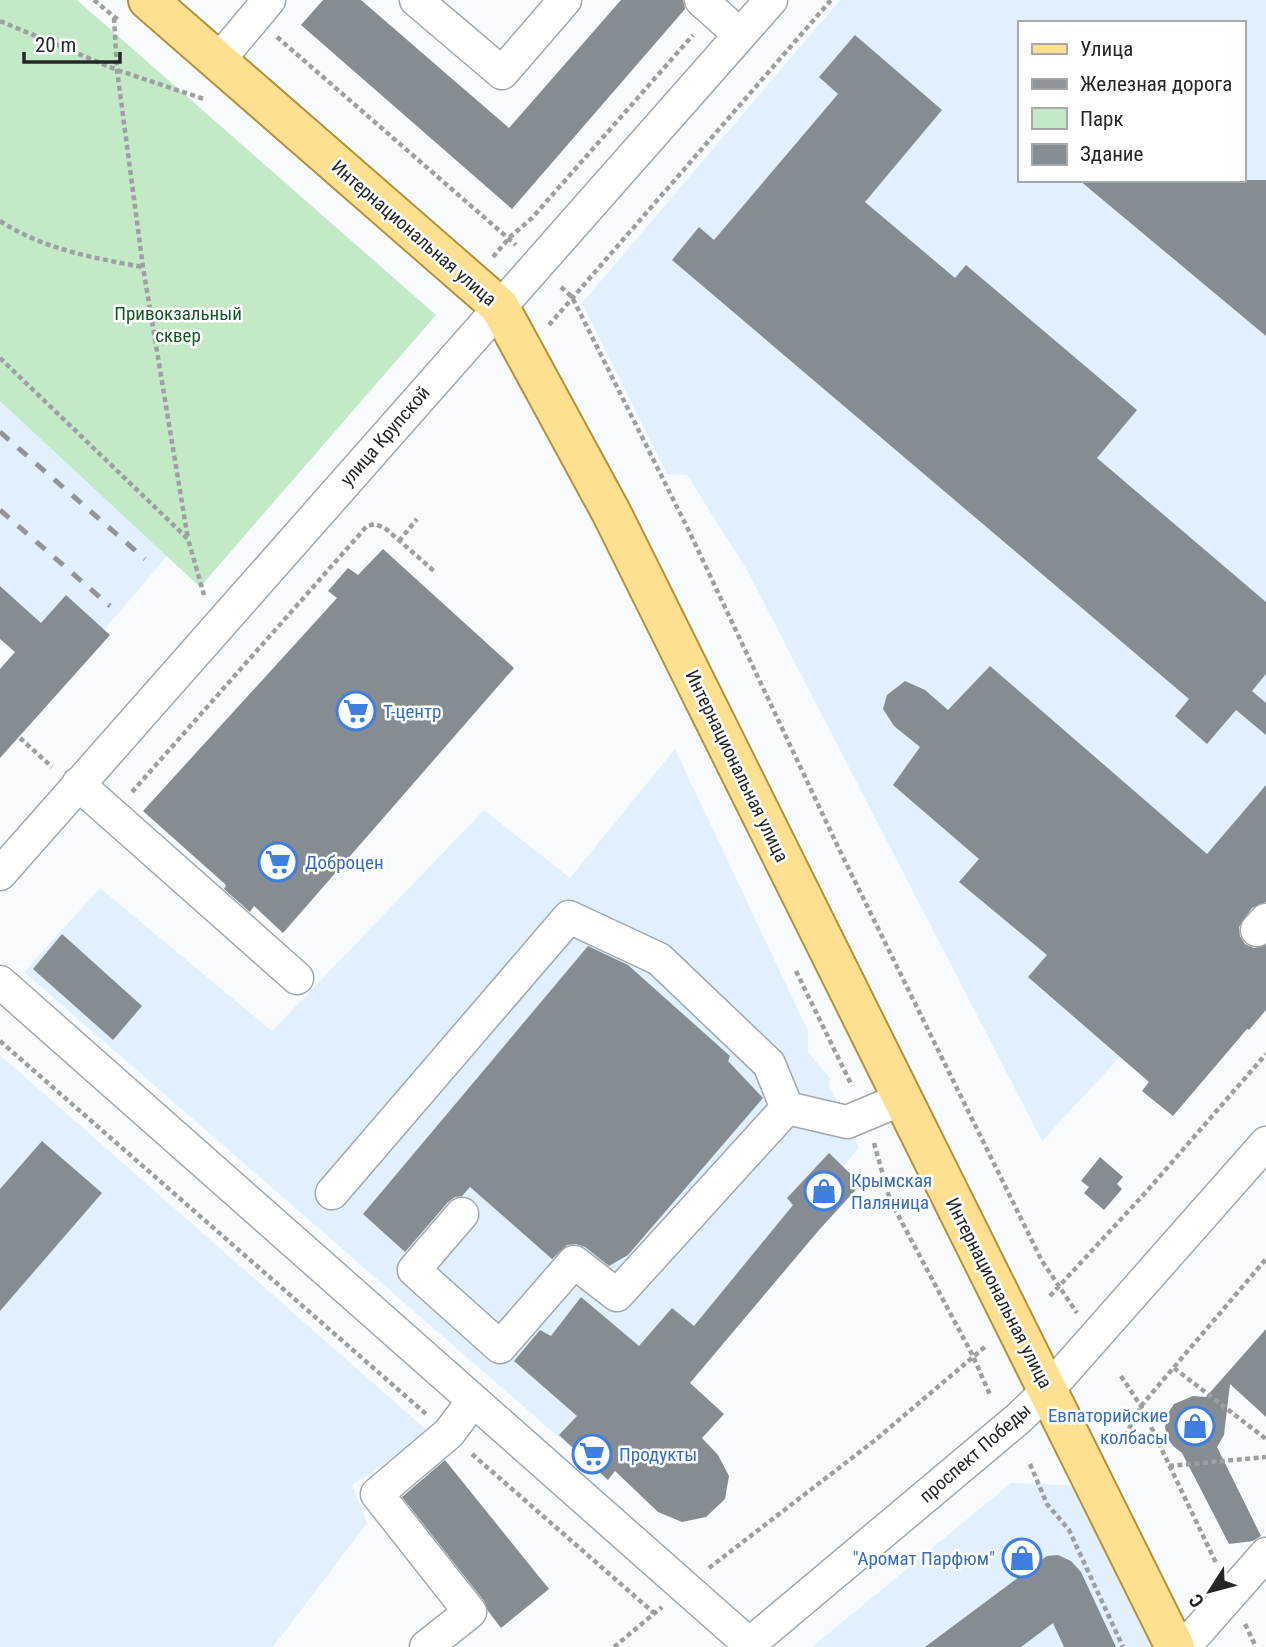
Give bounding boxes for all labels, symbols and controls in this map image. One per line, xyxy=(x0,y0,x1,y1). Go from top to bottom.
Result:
scale bar xyxy=(24,21,121,65)
legend xyxy=(1018,21,1245,182)
text: 20 m xyxy=(35,33,76,57)
text: Улица xyxy=(1080,37,1133,61)
text: Железная дорога xyxy=(1080,72,1232,96)
text: Парк xyxy=(1080,107,1124,131)
text: Здание xyxy=(1080,142,1144,166)
street label: Интернациональная улица xyxy=(327,155,501,311)
park label: Привокзальный сквер xyxy=(114,302,242,347)
street label: улица Крупской xyxy=(335,381,435,491)
street label: Интернациональная улица xyxy=(680,666,794,866)
supermarket icon: Т-центр xyxy=(335,690,377,732)
place label: Т-центр xyxy=(383,700,441,723)
supermarket icon: Доброцен xyxy=(257,841,299,883)
place label: Доброцен xyxy=(305,851,384,874)
place label: Крымская Паляница xyxy=(851,1169,932,1214)
shop icon: Крымская Паляница xyxy=(803,1170,845,1212)
street label: Интернациональная улица xyxy=(941,1194,1057,1392)
street label: проспект Победы xyxy=(915,1398,1035,1508)
place label: Евпаторийские колбасы xyxy=(1048,1404,1168,1449)
shop icon: Евпаторийские колбасы xyxy=(1174,1405,1216,1447)
supermarket icon: Продукты xyxy=(571,1433,613,1475)
place label: Продукты xyxy=(619,1443,697,1466)
shop icon: "Аромат Парфюм" xyxy=(1001,1537,1043,1579)
place label: "Аромат Парфюм" xyxy=(853,1547,995,1570)
north arrow xyxy=(1175,1556,1245,1626)
text: С xyxy=(1184,1589,1209,1612)

